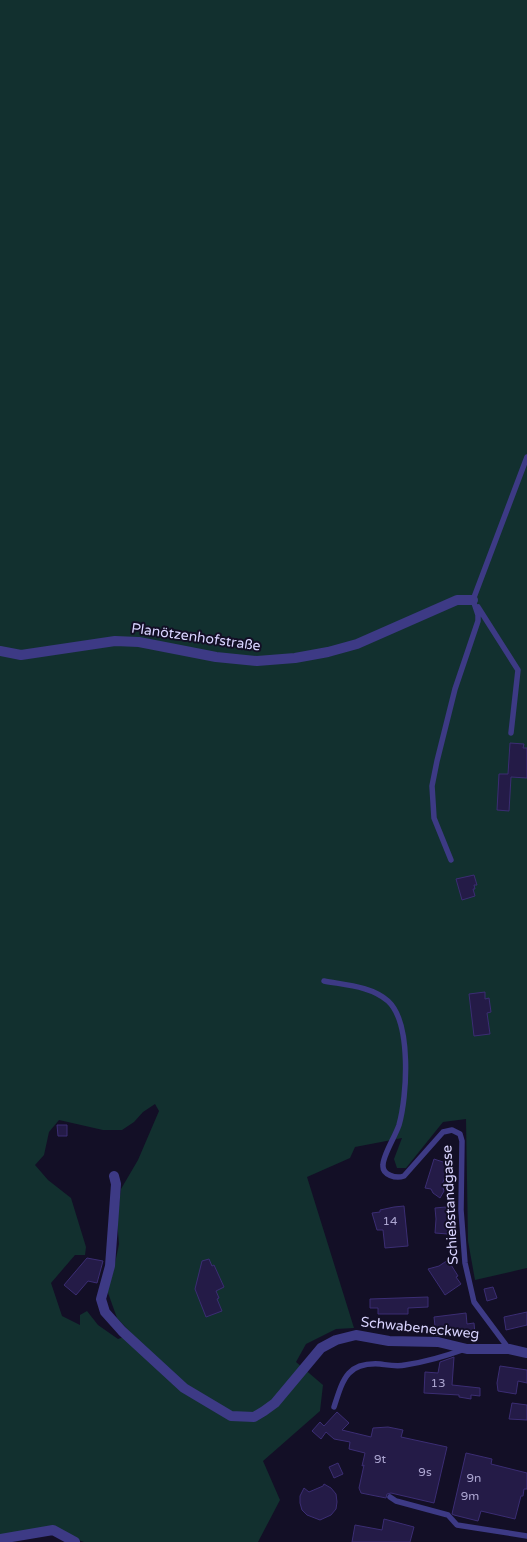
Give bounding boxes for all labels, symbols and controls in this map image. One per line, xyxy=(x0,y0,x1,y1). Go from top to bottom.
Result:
street label: Planötzenhofstraße xyxy=(130,620,262,655)
street label: Schießstandgasse xyxy=(438,1145,462,1265)
house number: 14 xyxy=(382,1214,398,1228)
street label: Schwabeneckweg xyxy=(360,1313,480,1343)
house number: 13 xyxy=(430,1376,446,1390)
house number: 9t xyxy=(374,1452,386,1466)
house number: 9s xyxy=(418,1465,432,1479)
house number: 9n xyxy=(467,1471,481,1485)
house number: 9m xyxy=(461,1489,479,1503)

